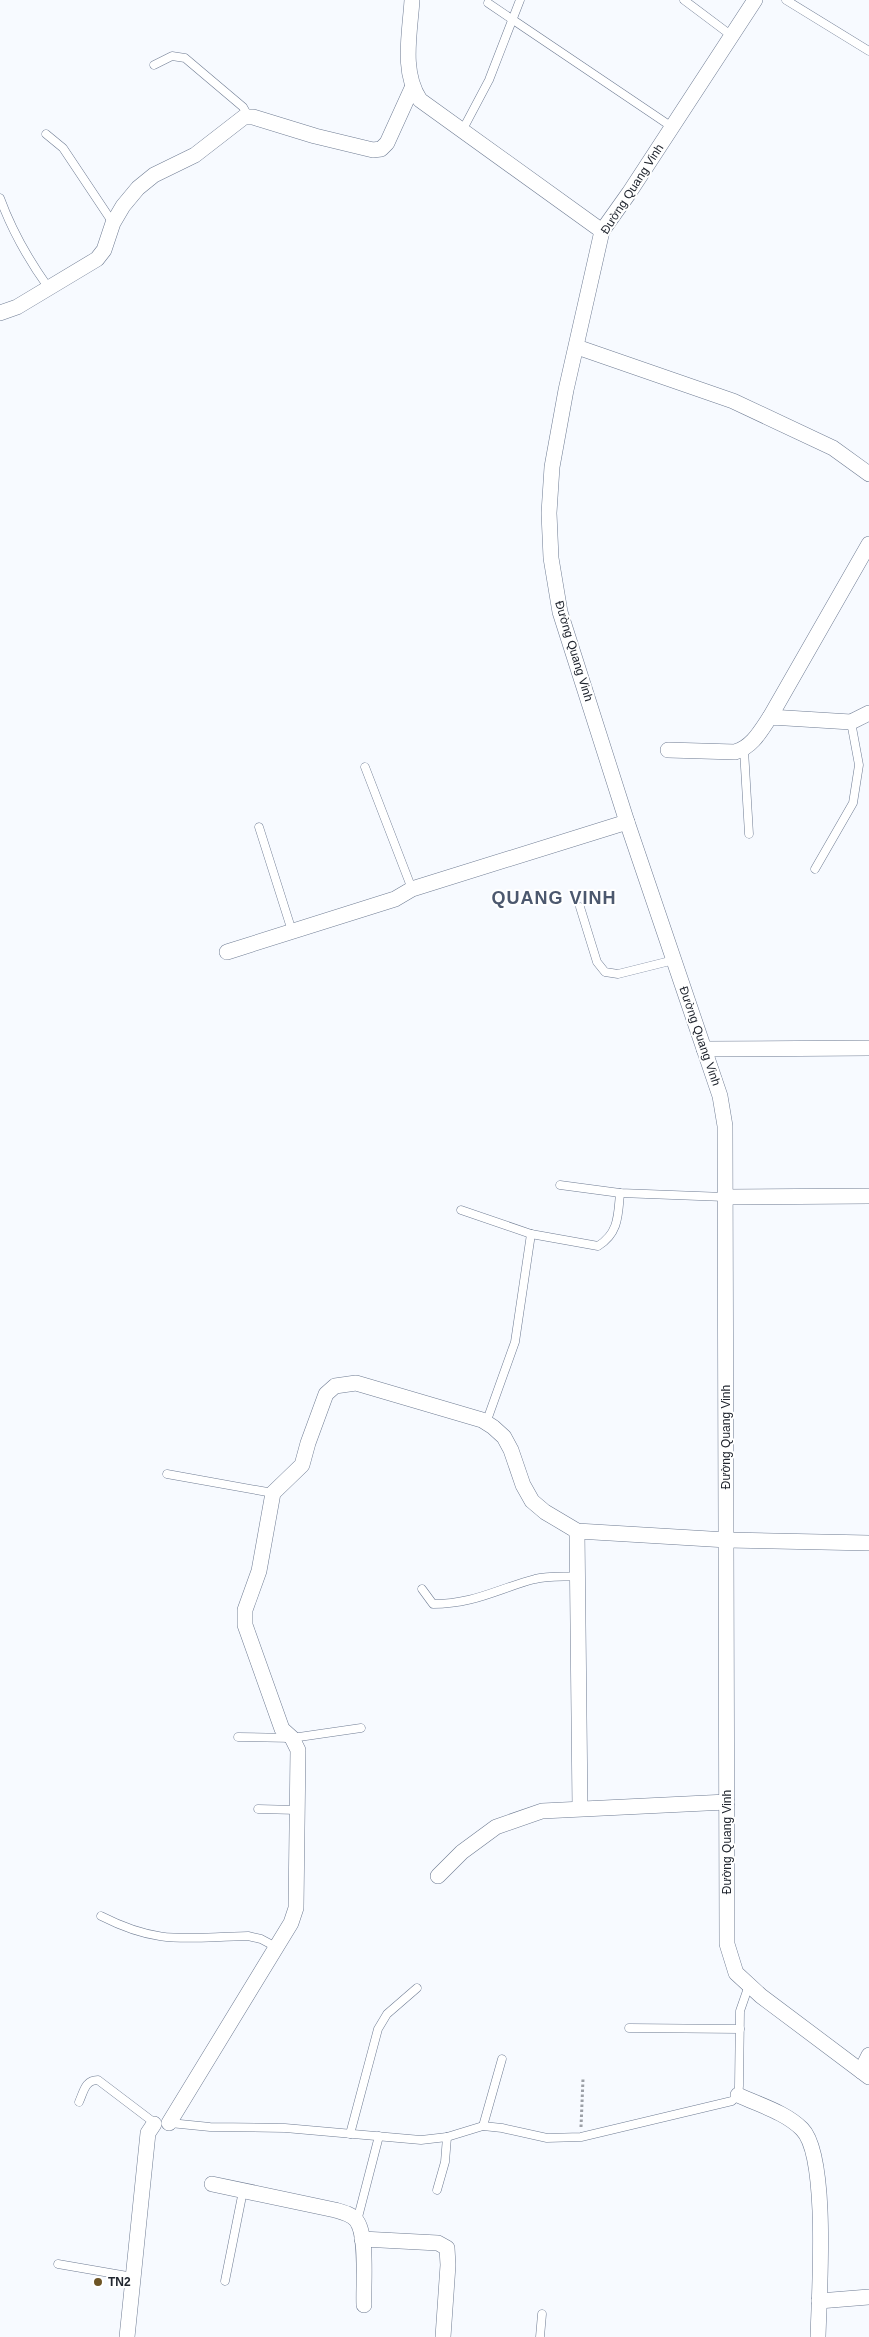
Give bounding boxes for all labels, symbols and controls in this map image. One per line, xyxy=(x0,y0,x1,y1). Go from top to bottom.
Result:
street label: Đường Quang Vinh xyxy=(598,141,666,237)
street label: Đường Quang Vinh xyxy=(552,599,596,703)
district label: QUANG VINH xyxy=(491,888,617,908)
street label: Đường Quang Vinh xyxy=(676,984,724,1088)
street label: Đường Quang Vinh xyxy=(719,1385,733,1489)
street label: Đường Quang Vinh xyxy=(720,1790,734,1894)
place label: TN2 xyxy=(108,2275,131,2289)
marker: TN2 xyxy=(92,2276,104,2288)

